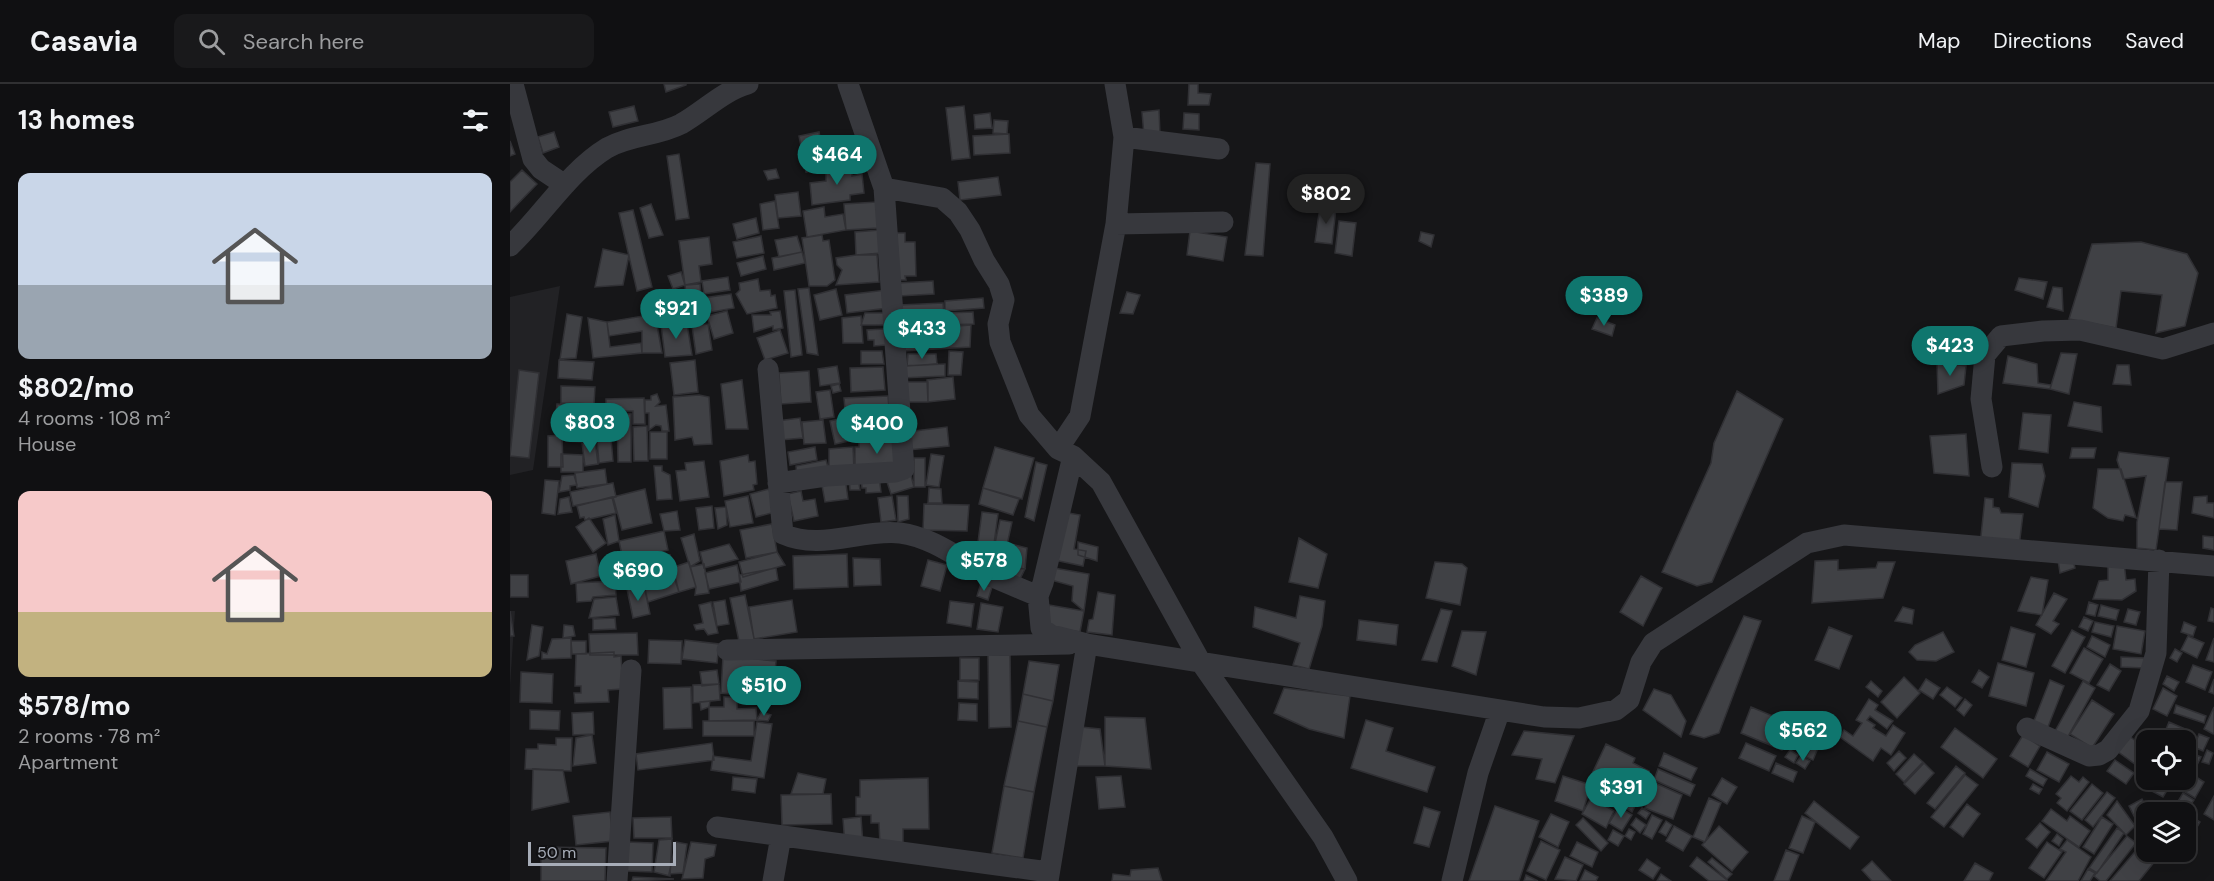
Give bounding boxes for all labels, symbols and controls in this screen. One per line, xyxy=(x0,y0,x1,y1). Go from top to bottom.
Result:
search box xyxy=(174,14,594,68)
text: Casavia xyxy=(30,23,138,60)
icon: search xyxy=(195,25,228,58)
text: Search here xyxy=(243,27,364,56)
text: Map xyxy=(1918,27,1960,55)
text: Directions xyxy=(1993,27,2092,55)
text: Saved xyxy=(2125,27,2184,55)
text: 13 homes xyxy=(18,103,135,137)
icon: filters xyxy=(459,104,492,137)
pin: $464 xyxy=(801,135,873,186)
text: $464 xyxy=(812,141,862,167)
pin: $802 xyxy=(1290,174,1362,225)
text: $802 xyxy=(1301,180,1351,206)
icon: home xyxy=(201,212,309,320)
pin: $389 xyxy=(1568,276,1640,327)
text: $389 xyxy=(1579,282,1629,308)
pin: $921 xyxy=(640,289,712,340)
text: $921 xyxy=(654,295,698,321)
pin: $433 xyxy=(886,309,958,360)
text: $433 xyxy=(897,315,947,341)
pin: $423 xyxy=(1914,326,1986,377)
text: $423 xyxy=(1926,332,1974,358)
text: $802/mo xyxy=(18,371,134,405)
pin: $803 xyxy=(554,403,626,454)
pin: $400 xyxy=(841,404,913,455)
text: 4 rooms · 108 m² xyxy=(18,405,170,431)
text: $803 xyxy=(565,409,615,435)
text: $400 xyxy=(850,410,904,436)
text: House xyxy=(18,431,76,457)
icon: home xyxy=(201,530,309,638)
pin: $578 xyxy=(948,541,1020,592)
text: $578 xyxy=(960,547,1008,573)
pin: $690 xyxy=(602,551,674,602)
text: $690 xyxy=(612,557,664,583)
pin: $510 xyxy=(728,666,800,717)
text: $510 xyxy=(741,672,787,698)
text: $578/mo xyxy=(18,689,131,723)
pin: $562 xyxy=(1767,711,1839,762)
text: $562 xyxy=(1779,717,1827,743)
text: 2 rooms · 78 m² xyxy=(18,723,160,749)
map controls xyxy=(2136,730,2196,862)
button: locate xyxy=(2136,730,2196,790)
text: Apartment xyxy=(18,749,118,775)
pin: $391 xyxy=(1585,768,1657,819)
text: $391 xyxy=(1599,774,1643,800)
button: layers xyxy=(2136,802,2196,862)
scale bar xyxy=(528,839,676,866)
text: 50 m xyxy=(537,842,576,863)

